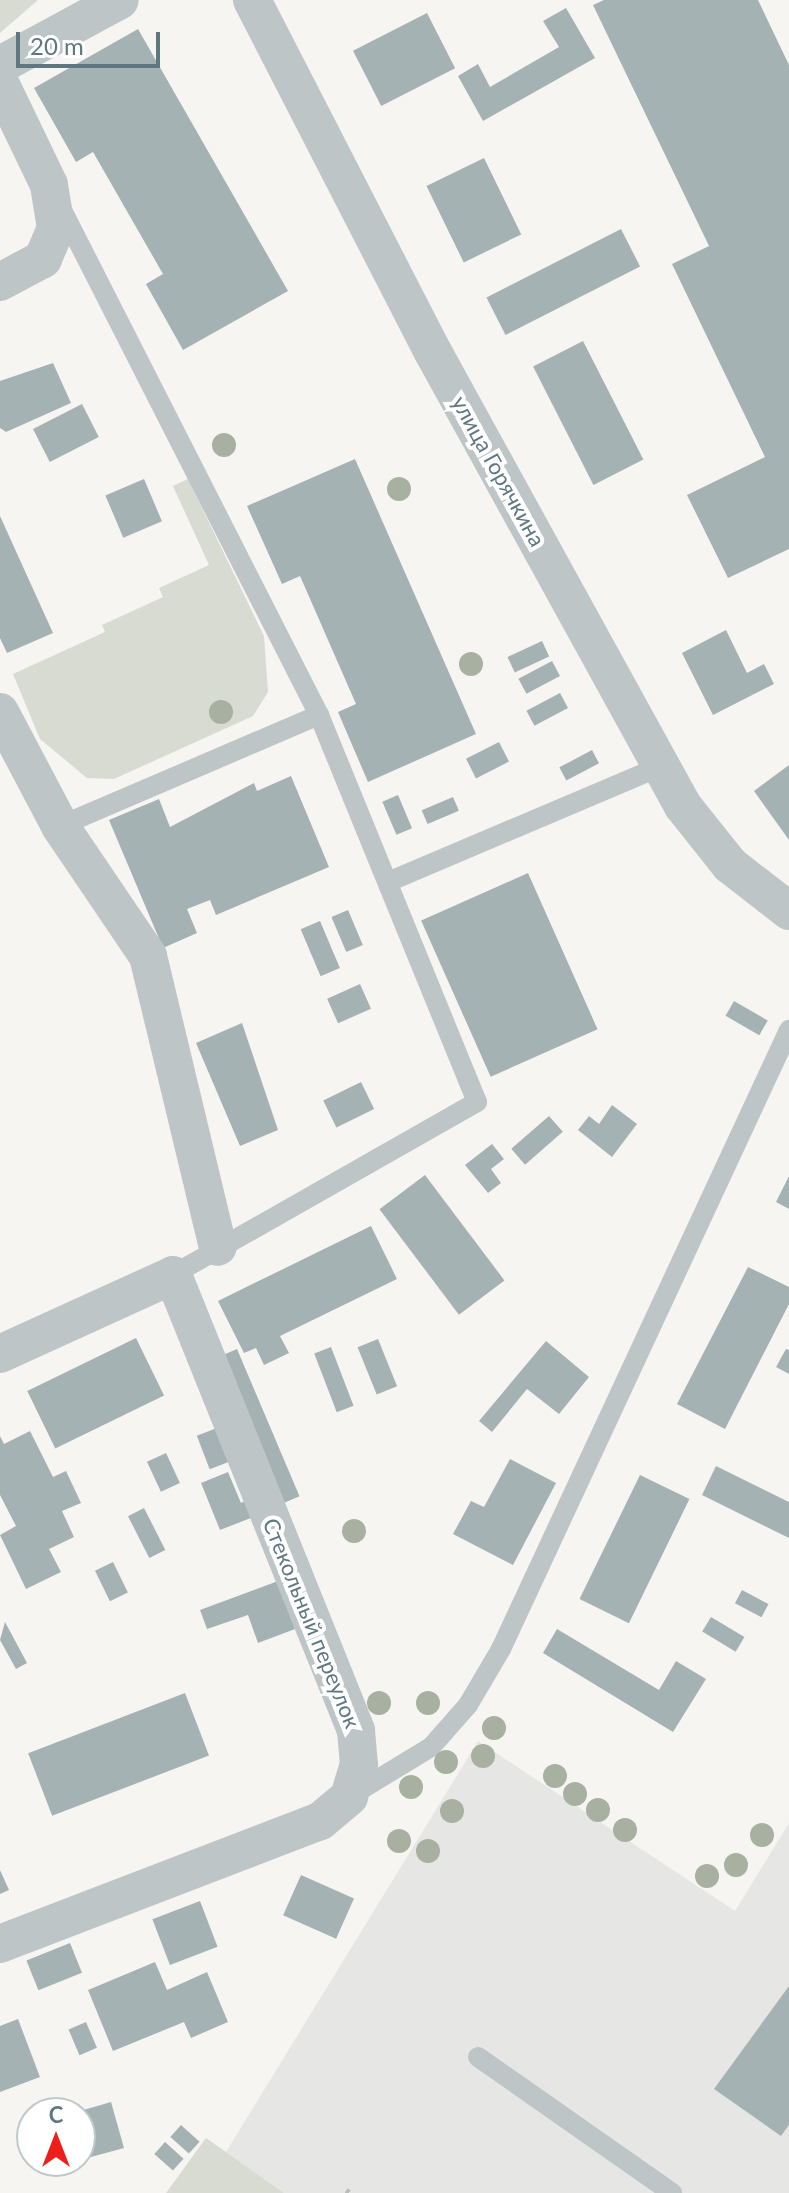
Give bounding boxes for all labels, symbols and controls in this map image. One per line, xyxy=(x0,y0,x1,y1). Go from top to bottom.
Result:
scale bar xyxy=(20,16,164,66)
text: 20 m xyxy=(30,31,84,60)
street label: улица Горячкина xyxy=(447,391,551,551)
street label: Стекольный переулок xyxy=(258,1514,366,1732)
north arrow xyxy=(16,2097,96,2177)
text: С xyxy=(49,2101,63,2128)

